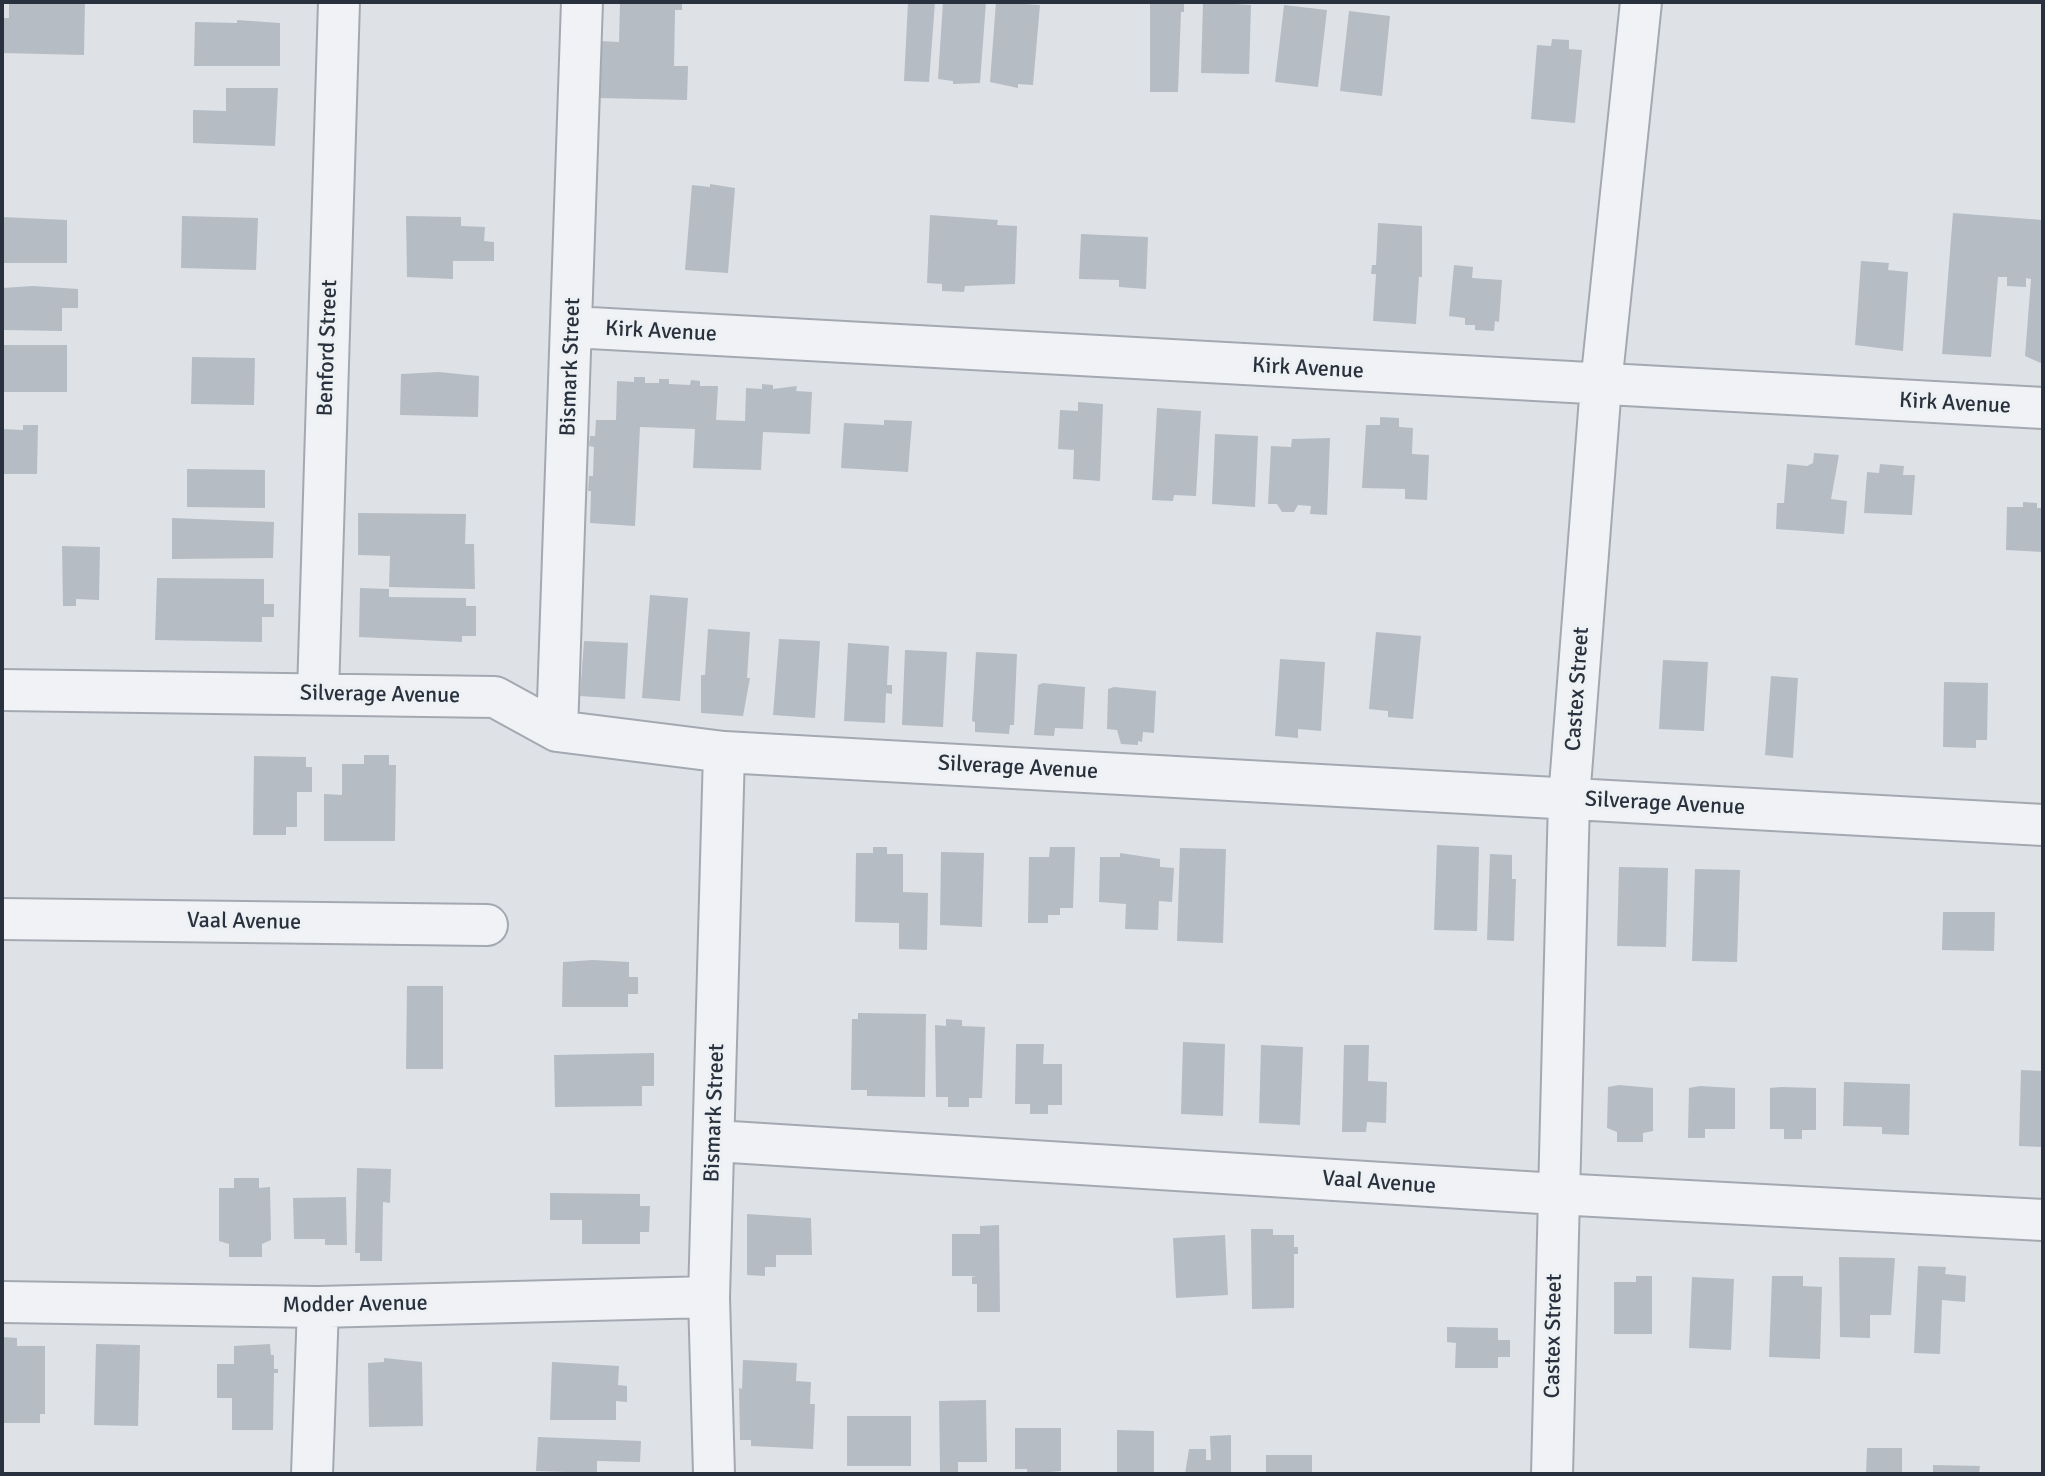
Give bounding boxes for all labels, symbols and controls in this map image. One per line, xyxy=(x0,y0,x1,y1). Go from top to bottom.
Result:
street label: Benford Street xyxy=(312,279,344,417)
street label: Bismark Street xyxy=(555,297,587,437)
street label: Kirk Avenue xyxy=(604,316,718,348)
street label: Kirk Avenue xyxy=(1251,353,1365,385)
street label: Kirk Avenue xyxy=(1898,388,2012,420)
street label: Castex Street xyxy=(1560,626,1596,752)
street label: Silverage Avenue xyxy=(300,680,460,710)
street label: Silverage Avenue xyxy=(937,751,1099,785)
street label: Silverage Avenue xyxy=(1584,787,1746,821)
street label: Vaal Avenue xyxy=(187,908,301,936)
street label: Bismark Street xyxy=(699,1043,731,1183)
street label: Vaal Avenue xyxy=(1321,1166,1437,1200)
street label: Castex Street xyxy=(1540,1273,1568,1399)
street label: Modder Avenue xyxy=(282,1291,428,1319)

